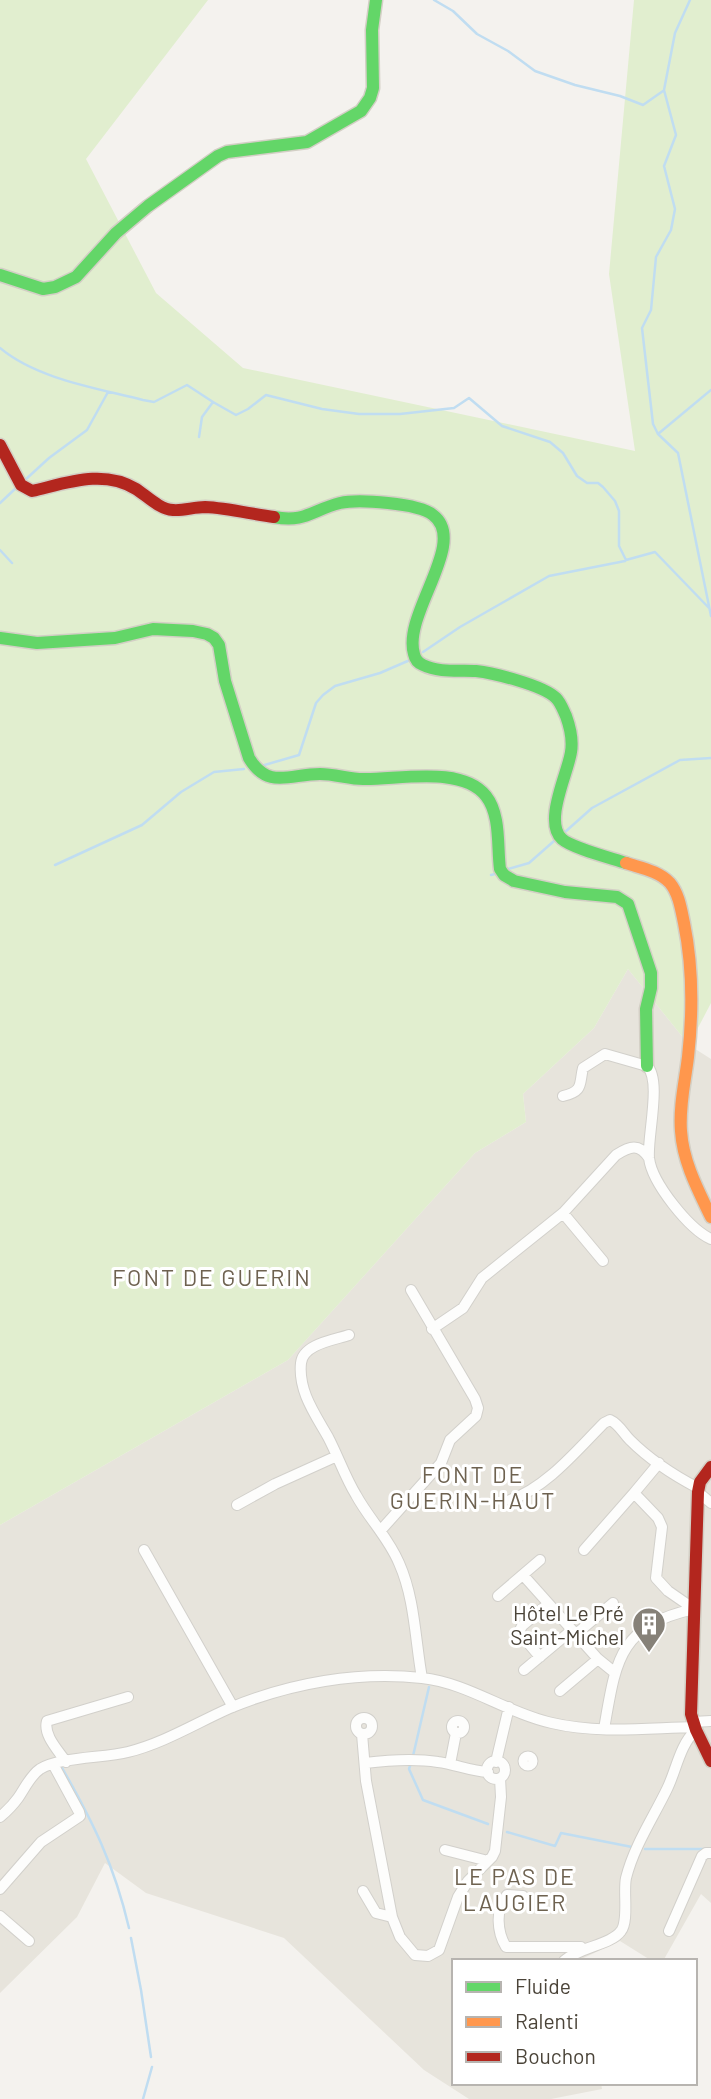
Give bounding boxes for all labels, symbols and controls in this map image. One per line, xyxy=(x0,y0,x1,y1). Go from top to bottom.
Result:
district label: FONT DE GUERIN xyxy=(112,1263,312,1291)
district label: FONT DE GUERIN-HAUT xyxy=(390,1460,556,1514)
place label: Hôtel Le Pré Saint-Michel xyxy=(510,1600,624,1649)
building icon: Hôtel Le Pré Saint-Michel xyxy=(630,1605,668,1654)
district label: LE PAS DE LAUGIER xyxy=(454,1862,576,1916)
legend xyxy=(452,1959,697,2085)
text: Fluide xyxy=(515,1973,571,1998)
text: Ralenti xyxy=(515,2008,579,2033)
text: Bouchon xyxy=(515,2043,596,2068)

